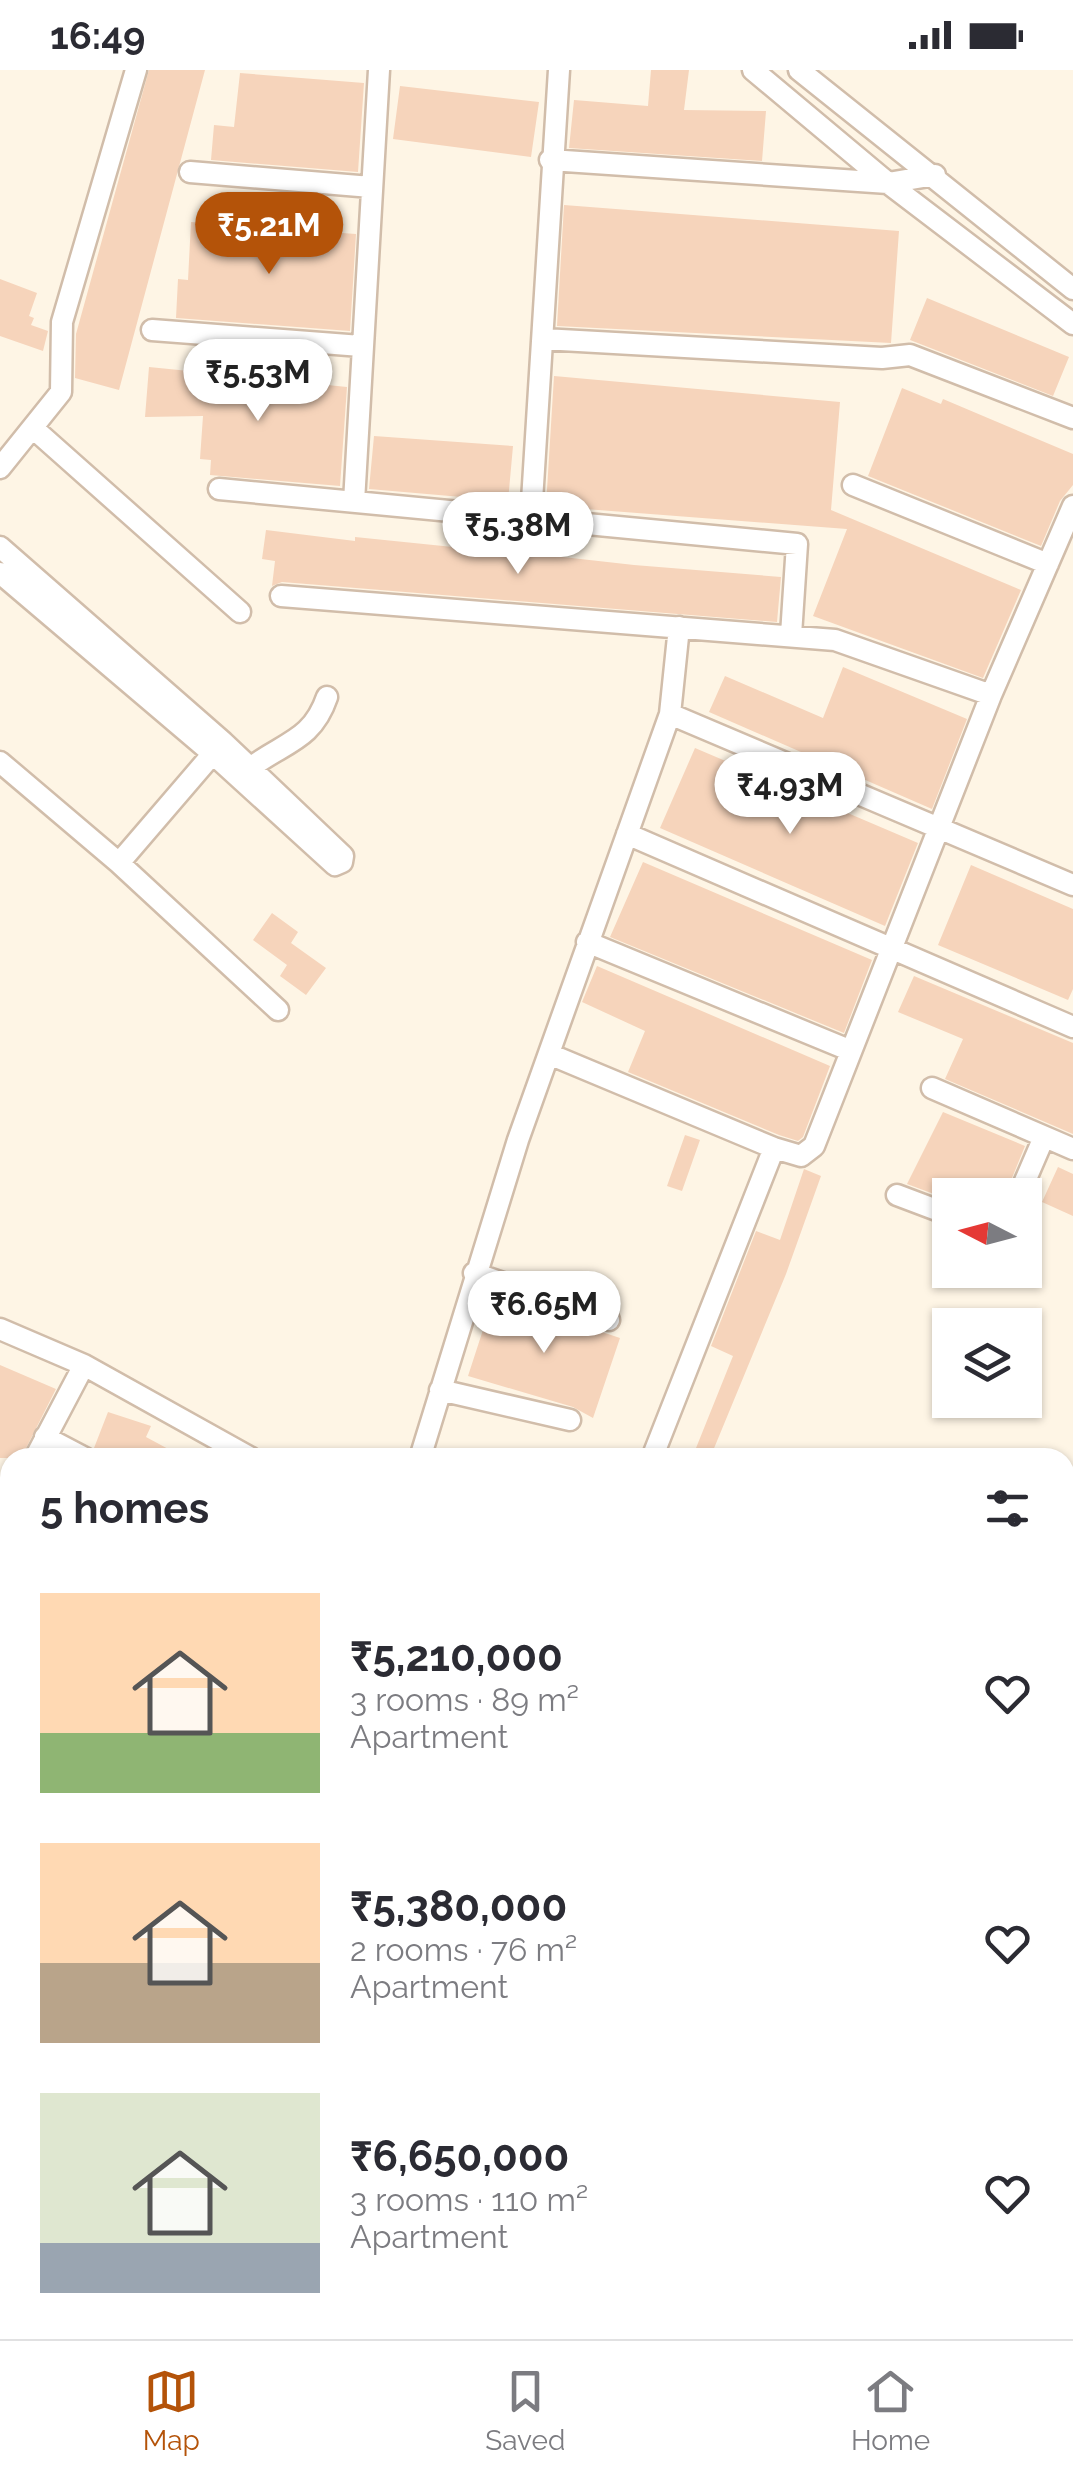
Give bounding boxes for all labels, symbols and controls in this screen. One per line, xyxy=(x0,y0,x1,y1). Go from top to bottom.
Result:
text: 16:49 xyxy=(50,13,145,58)
pin: ₹5.21M xyxy=(188,192,350,277)
text: ₹5.21M xyxy=(217,206,321,243)
pin: ₹5.53M xyxy=(177,339,339,424)
text: ₹5.53M xyxy=(205,353,311,390)
pin: ₹5.38M xyxy=(437,492,599,577)
text: ₹5.38M xyxy=(465,506,571,543)
pin: ₹4.93M xyxy=(709,752,871,837)
text: ₹4.93M xyxy=(737,766,843,803)
north arrow xyxy=(932,1178,1042,1288)
map controls xyxy=(932,1178,1042,1418)
pin: ₹6.65M xyxy=(463,1271,625,1356)
text: ₹6.65M xyxy=(490,1285,598,1322)
button: layers xyxy=(932,1308,1042,1418)
icon: filters xyxy=(980,1481,1035,1536)
text: 5 homes xyxy=(40,1484,209,1533)
text: ₹5,210,000 xyxy=(350,1632,563,1681)
icon: home xyxy=(120,1633,240,1753)
icon: heart xyxy=(980,1666,1035,1721)
text: 3 rooms · 89 m² xyxy=(350,1681,579,1718)
text: Apartment xyxy=(350,1718,508,1755)
text: ₹5,380,000 xyxy=(350,1882,567,1931)
icon: home xyxy=(120,1883,240,2003)
icon: heart xyxy=(980,1916,1035,1971)
text: 2 rooms · 76 m² xyxy=(350,1931,577,1968)
text: Apartment xyxy=(350,1968,508,2005)
text: ₹6,650,000 xyxy=(350,2132,569,2181)
icon: home xyxy=(120,2133,240,2253)
icon: heart xyxy=(980,2166,1035,2221)
text: 3 rooms · 110 m² xyxy=(350,2181,588,2218)
text: Apartment xyxy=(350,2218,508,2255)
tab: Map xyxy=(143,2364,200,2457)
tab: Saved xyxy=(485,2364,565,2457)
tab: Home xyxy=(851,2364,930,2457)

